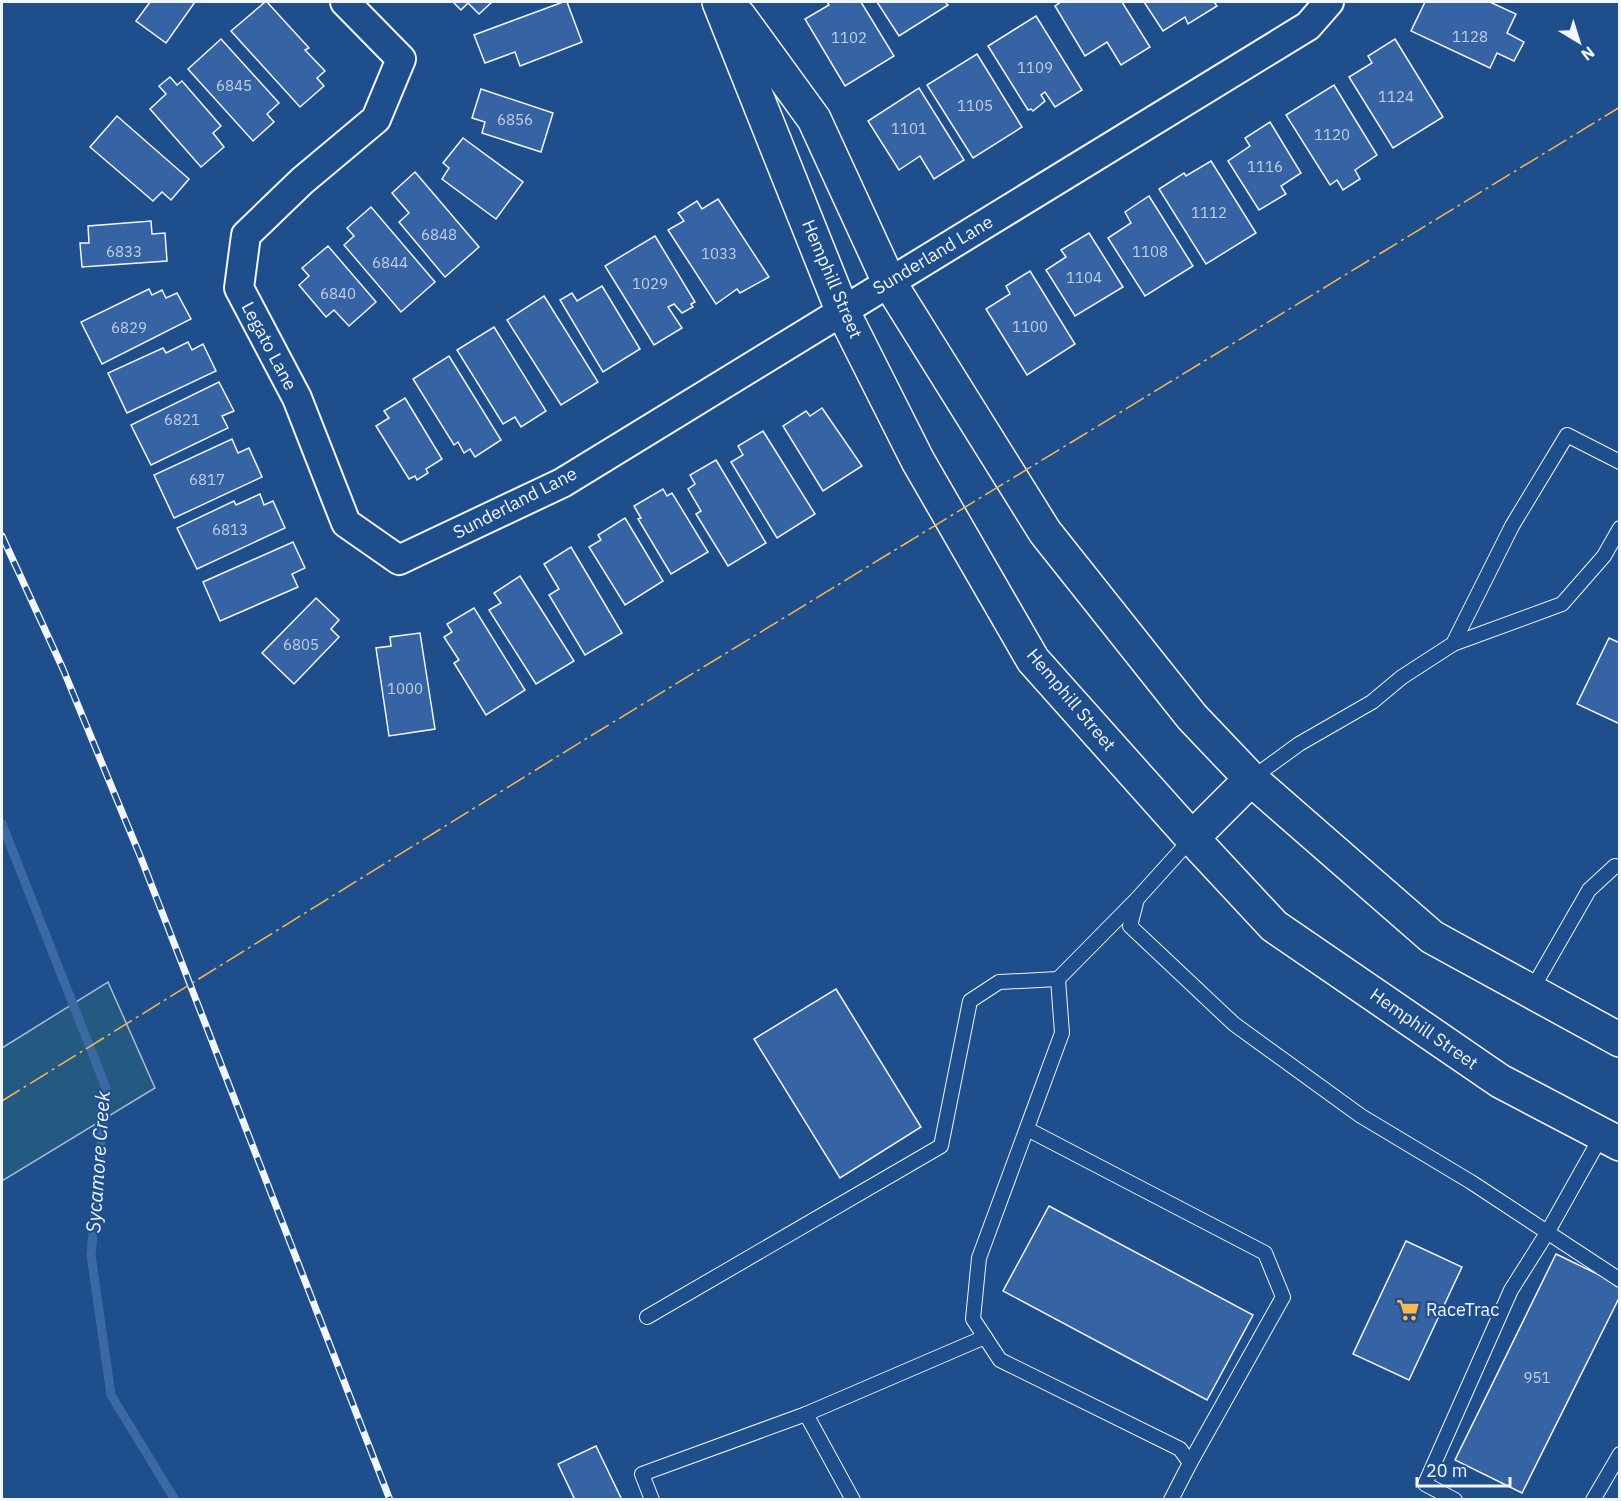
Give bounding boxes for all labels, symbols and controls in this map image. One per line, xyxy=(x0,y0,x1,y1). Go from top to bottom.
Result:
north arrow xyxy=(1549,12,1609,72)
house number: 1128 xyxy=(1452,27,1488,46)
house number: 1102 xyxy=(831,28,867,47)
text: N xyxy=(1578,42,1599,65)
house number: 1109 xyxy=(1017,58,1053,77)
house number: 6845 xyxy=(216,76,252,95)
house number: 1124 xyxy=(1378,87,1414,106)
house number: 1105 xyxy=(957,96,993,115)
house number: 6856 xyxy=(497,110,533,129)
house number: 1101 xyxy=(891,119,927,138)
house number: 1120 xyxy=(1314,125,1350,144)
house number: 1116 xyxy=(1247,157,1283,176)
house number: 1112 xyxy=(1191,203,1227,222)
street label: Sunderland Lane xyxy=(869,210,997,299)
street label: Hemphill Street xyxy=(797,216,868,342)
house number: 6848 xyxy=(421,225,457,244)
house number: 6833 xyxy=(106,242,142,261)
house number: 1108 xyxy=(1132,242,1168,261)
house number: 1033 xyxy=(701,244,737,263)
house number: 6844 xyxy=(372,253,408,272)
house number: 1104 xyxy=(1066,268,1102,287)
house number: 1029 xyxy=(632,274,668,293)
house number: 6840 xyxy=(320,284,356,303)
street label: Legato Lane xyxy=(236,298,302,394)
house number: 1100 xyxy=(1012,317,1048,336)
house number: 6829 xyxy=(111,318,147,337)
house number: 6821 xyxy=(164,410,200,429)
street label: Sunderland Lane xyxy=(449,461,581,544)
house number: 6817 xyxy=(189,470,225,489)
house number: 6813 xyxy=(212,520,248,539)
house number: 6805 xyxy=(283,635,319,654)
street label: Hemphill Street xyxy=(1022,644,1121,756)
house number: 1000 xyxy=(387,679,423,698)
street label: Hemphill Street xyxy=(1366,983,1483,1074)
water label: Sycamore Creek xyxy=(79,1089,116,1234)
supermarket icon: RaceTrac xyxy=(1395,1297,1421,1323)
place label: RaceTrac xyxy=(1426,1298,1499,1321)
house number: 951 xyxy=(1523,1368,1551,1387)
scale bar xyxy=(1417,1450,1510,1488)
text: 20 m xyxy=(1426,1459,1468,1482)

